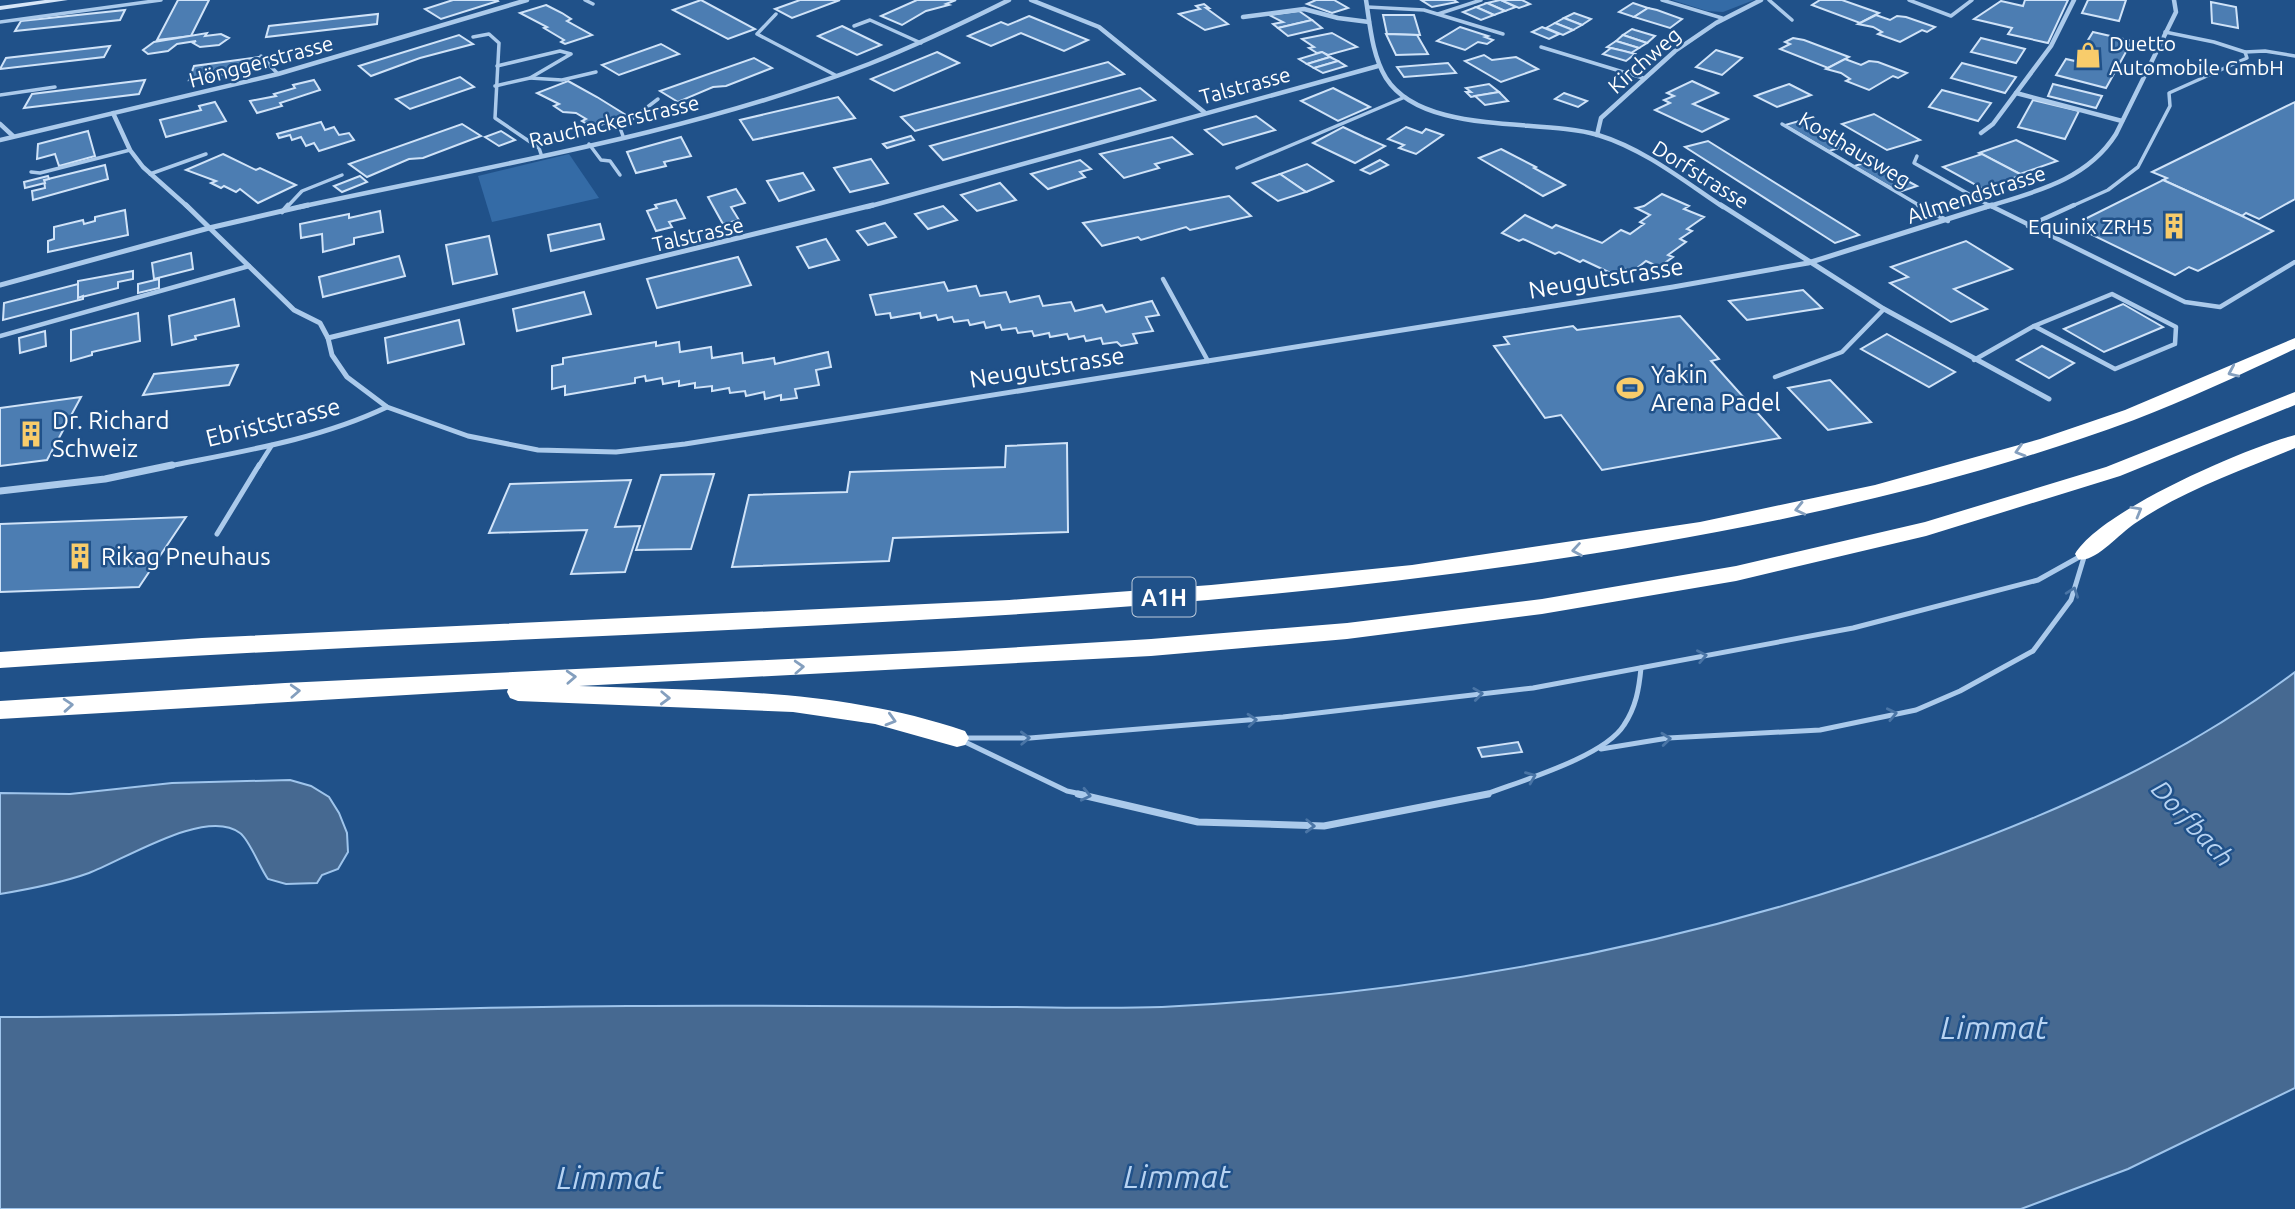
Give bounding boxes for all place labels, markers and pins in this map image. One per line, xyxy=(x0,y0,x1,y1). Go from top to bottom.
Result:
place label: Duetto Automobile GmbH xyxy=(2109,31,2284,79)
shop icon: Duetto Automobile GmbH xyxy=(2073,40,2103,70)
building icon: Equinix ZRH5 xyxy=(2159,211,2189,241)
place label: Equinix ZRH5 xyxy=(2028,214,2153,238)
place label: Yakin Arena Padel xyxy=(1651,361,1781,416)
sports icon: Yakin Arena Padel xyxy=(1615,373,1645,403)
place label: Dr. Richard Schweiz xyxy=(52,407,169,462)
building icon: Dr. Richard Schweiz xyxy=(16,419,46,449)
building icon: Rikag Pneuhaus xyxy=(65,541,95,571)
place label: Rikag Pneuhaus xyxy=(101,543,271,570)

